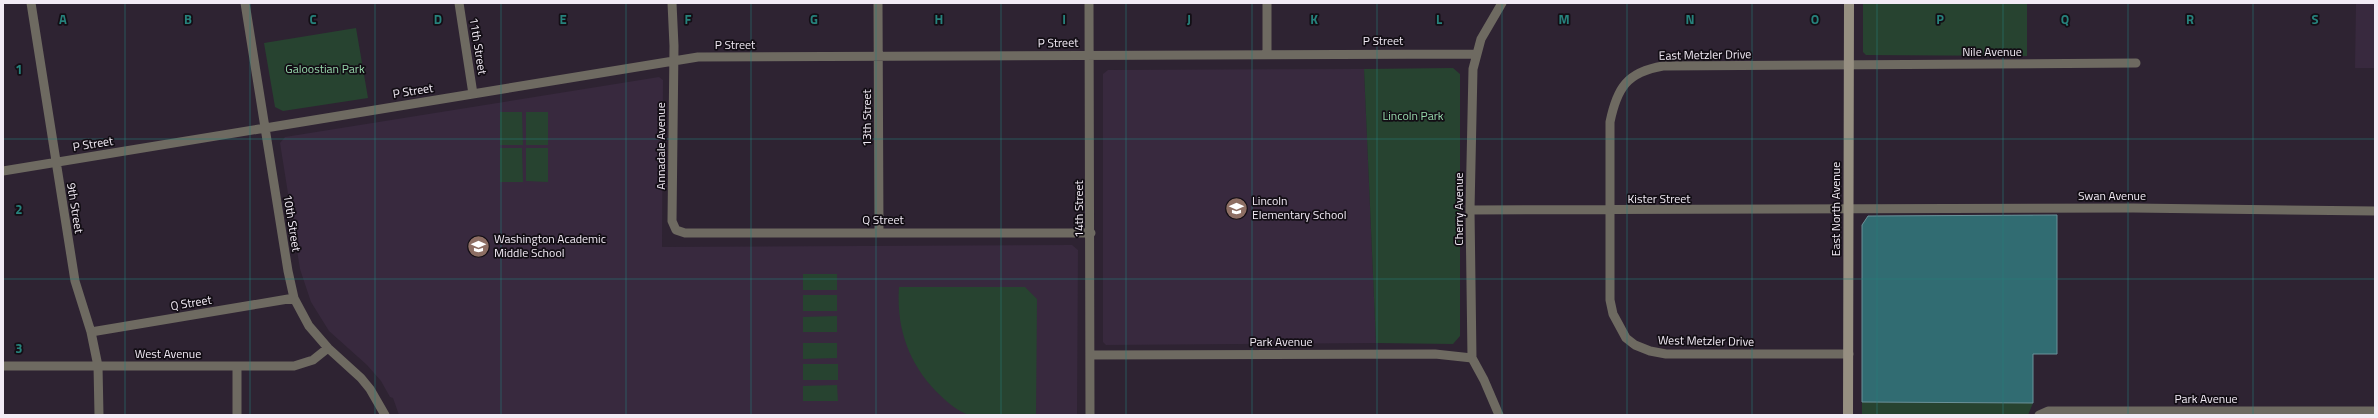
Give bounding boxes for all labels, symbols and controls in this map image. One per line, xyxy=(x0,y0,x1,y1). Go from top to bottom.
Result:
text: A xyxy=(59,9,67,29)
text: B xyxy=(184,9,192,29)
text: C xyxy=(309,9,317,29)
text: D xyxy=(434,9,442,29)
text: E xyxy=(559,9,567,29)
text: F xyxy=(685,9,692,29)
text: G xyxy=(810,9,818,29)
text: H xyxy=(935,9,943,29)
text: I xyxy=(1062,9,1066,29)
text: J xyxy=(1187,9,1191,29)
text: K xyxy=(1310,9,1318,29)
text: L xyxy=(1436,9,1442,29)
text: M xyxy=(1558,9,1570,29)
text: N xyxy=(1685,9,1695,29)
text: O xyxy=(1811,9,1819,29)
text: P xyxy=(1936,9,1944,29)
text: Q xyxy=(2061,9,2069,29)
text: R xyxy=(2186,9,2194,29)
text: S xyxy=(2311,9,2319,29)
street label: 11th Street xyxy=(465,16,493,77)
street label: P Street xyxy=(1363,31,1404,50)
street label: P Street xyxy=(1037,33,1079,52)
street label: P Street xyxy=(715,35,756,54)
street label: Nile Avenue xyxy=(1962,42,2022,61)
street label: East Metzler Drive xyxy=(1658,44,1751,65)
text: 1 xyxy=(15,59,23,79)
park label: Galoostian Park xyxy=(285,59,365,78)
street label: P Street xyxy=(391,78,435,103)
street label: 13th Street xyxy=(857,88,876,147)
street label: Annadale Avenue xyxy=(651,102,670,190)
park label: Lincoln Park xyxy=(1382,106,1444,125)
street label: P Street xyxy=(71,131,115,156)
street label: East North Avenue xyxy=(1826,162,1845,256)
street label: Cherry Avenue xyxy=(1449,172,1468,246)
street label: 14th Street xyxy=(1069,179,1088,238)
street label: 9th Street xyxy=(62,181,89,235)
street label: Swan Avenue xyxy=(2078,186,2146,205)
street label: Kister Street xyxy=(1627,189,1691,208)
place label: Lincoln Elementary School xyxy=(1252,191,1346,224)
street label: 10th Street xyxy=(279,193,307,254)
school or university icon: Lincoln Elementary School xyxy=(1224,195,1250,221)
text: 2 xyxy=(15,199,23,219)
street label: Q Street xyxy=(862,210,905,229)
place label: Washington Academic Middle School xyxy=(494,229,606,262)
school or university icon: Washington Academic Middle School xyxy=(466,233,492,259)
street label: Q Street xyxy=(169,290,214,315)
street label: West Metzler Drive xyxy=(1658,330,1754,351)
street label: Park Avenue xyxy=(1249,332,1313,351)
text: 3 xyxy=(15,338,23,358)
street label: West Avenue xyxy=(135,344,201,363)
street label: Park Avenue xyxy=(2174,389,2238,408)

